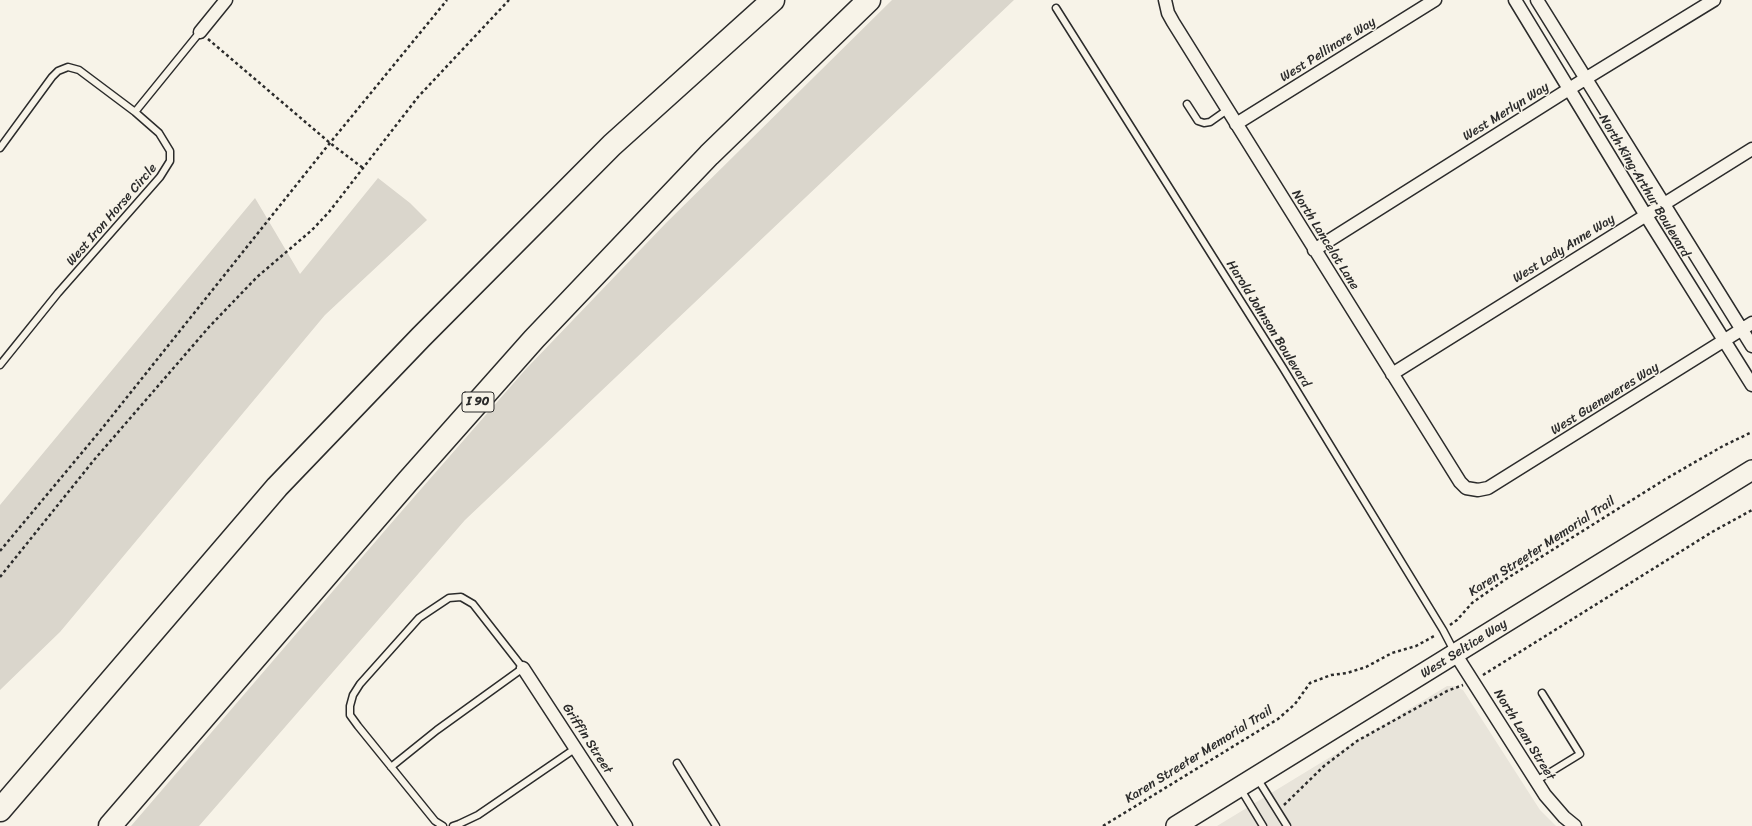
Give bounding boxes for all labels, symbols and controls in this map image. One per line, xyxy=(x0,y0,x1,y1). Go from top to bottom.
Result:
street label: West Pellinore Way xyxy=(1277,14,1379,86)
street label: West Merlyn Way xyxy=(1460,79,1552,145)
street label: North King Arthur Boulevard xyxy=(1595,112,1693,260)
street label: West Iron Horse Circle xyxy=(63,161,161,269)
street label: North Lancelot Lane xyxy=(1288,187,1362,293)
street label: West Lady Anne Way xyxy=(1510,211,1618,287)
street label: Harold Johnson Boulevard xyxy=(1222,258,1314,390)
street label: West Gueneveres Way xyxy=(1548,359,1662,439)
road number: I 90 xyxy=(462,392,494,412)
street label: Karen Streeter Memorial Trail xyxy=(1466,494,1618,600)
street label: West Seltice Way xyxy=(1418,616,1510,682)
street label: North Lean Street xyxy=(1490,687,1558,783)
street label: Griffin Street xyxy=(559,701,615,777)
street label: Karen Streeter Memorial Trail xyxy=(1122,703,1276,807)

